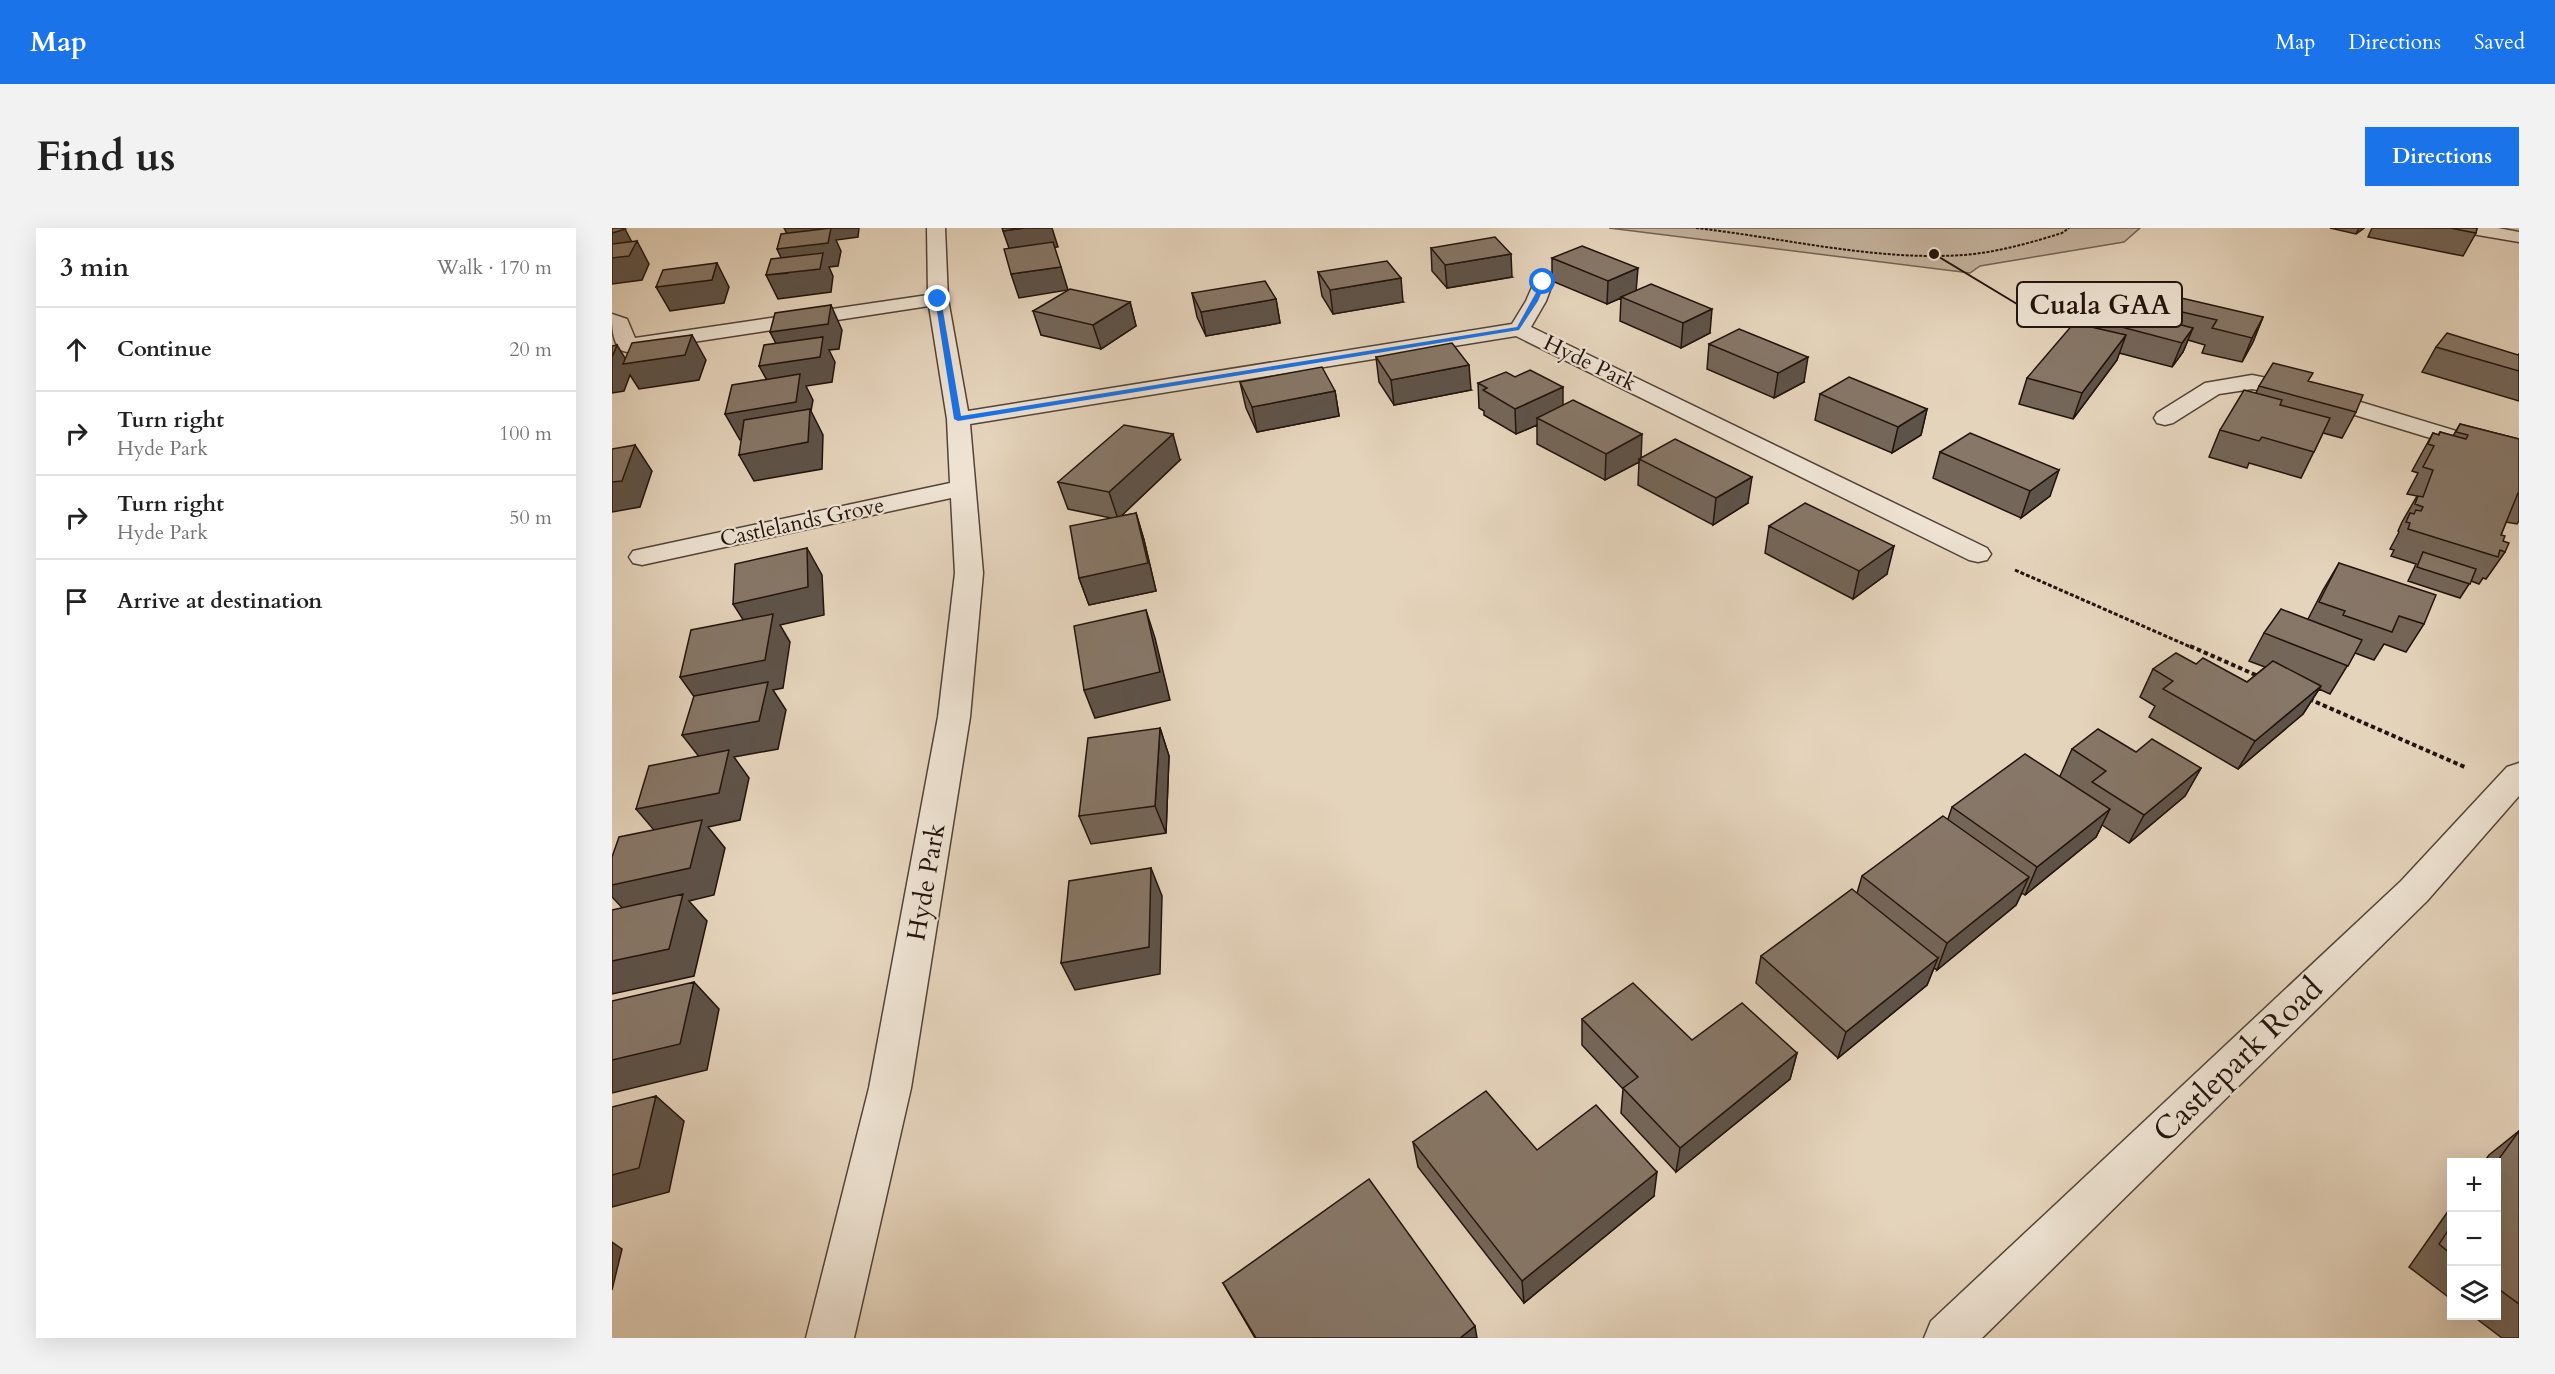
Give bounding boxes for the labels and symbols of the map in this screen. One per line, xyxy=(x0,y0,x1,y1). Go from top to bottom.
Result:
route start xyxy=(1529,268,1555,294)
callout: Cuala GAA xyxy=(2017,282,2182,327)
route end xyxy=(924,285,950,311)
text: Cuala GAA xyxy=(2029,287,2171,324)
street label: Hyde Park xyxy=(1539,328,1642,398)
street label: Castlelands Grove xyxy=(717,490,887,554)
street label: Hyde Park xyxy=(899,821,954,943)
street label: Castlepark Road xyxy=(2143,968,2333,1152)

